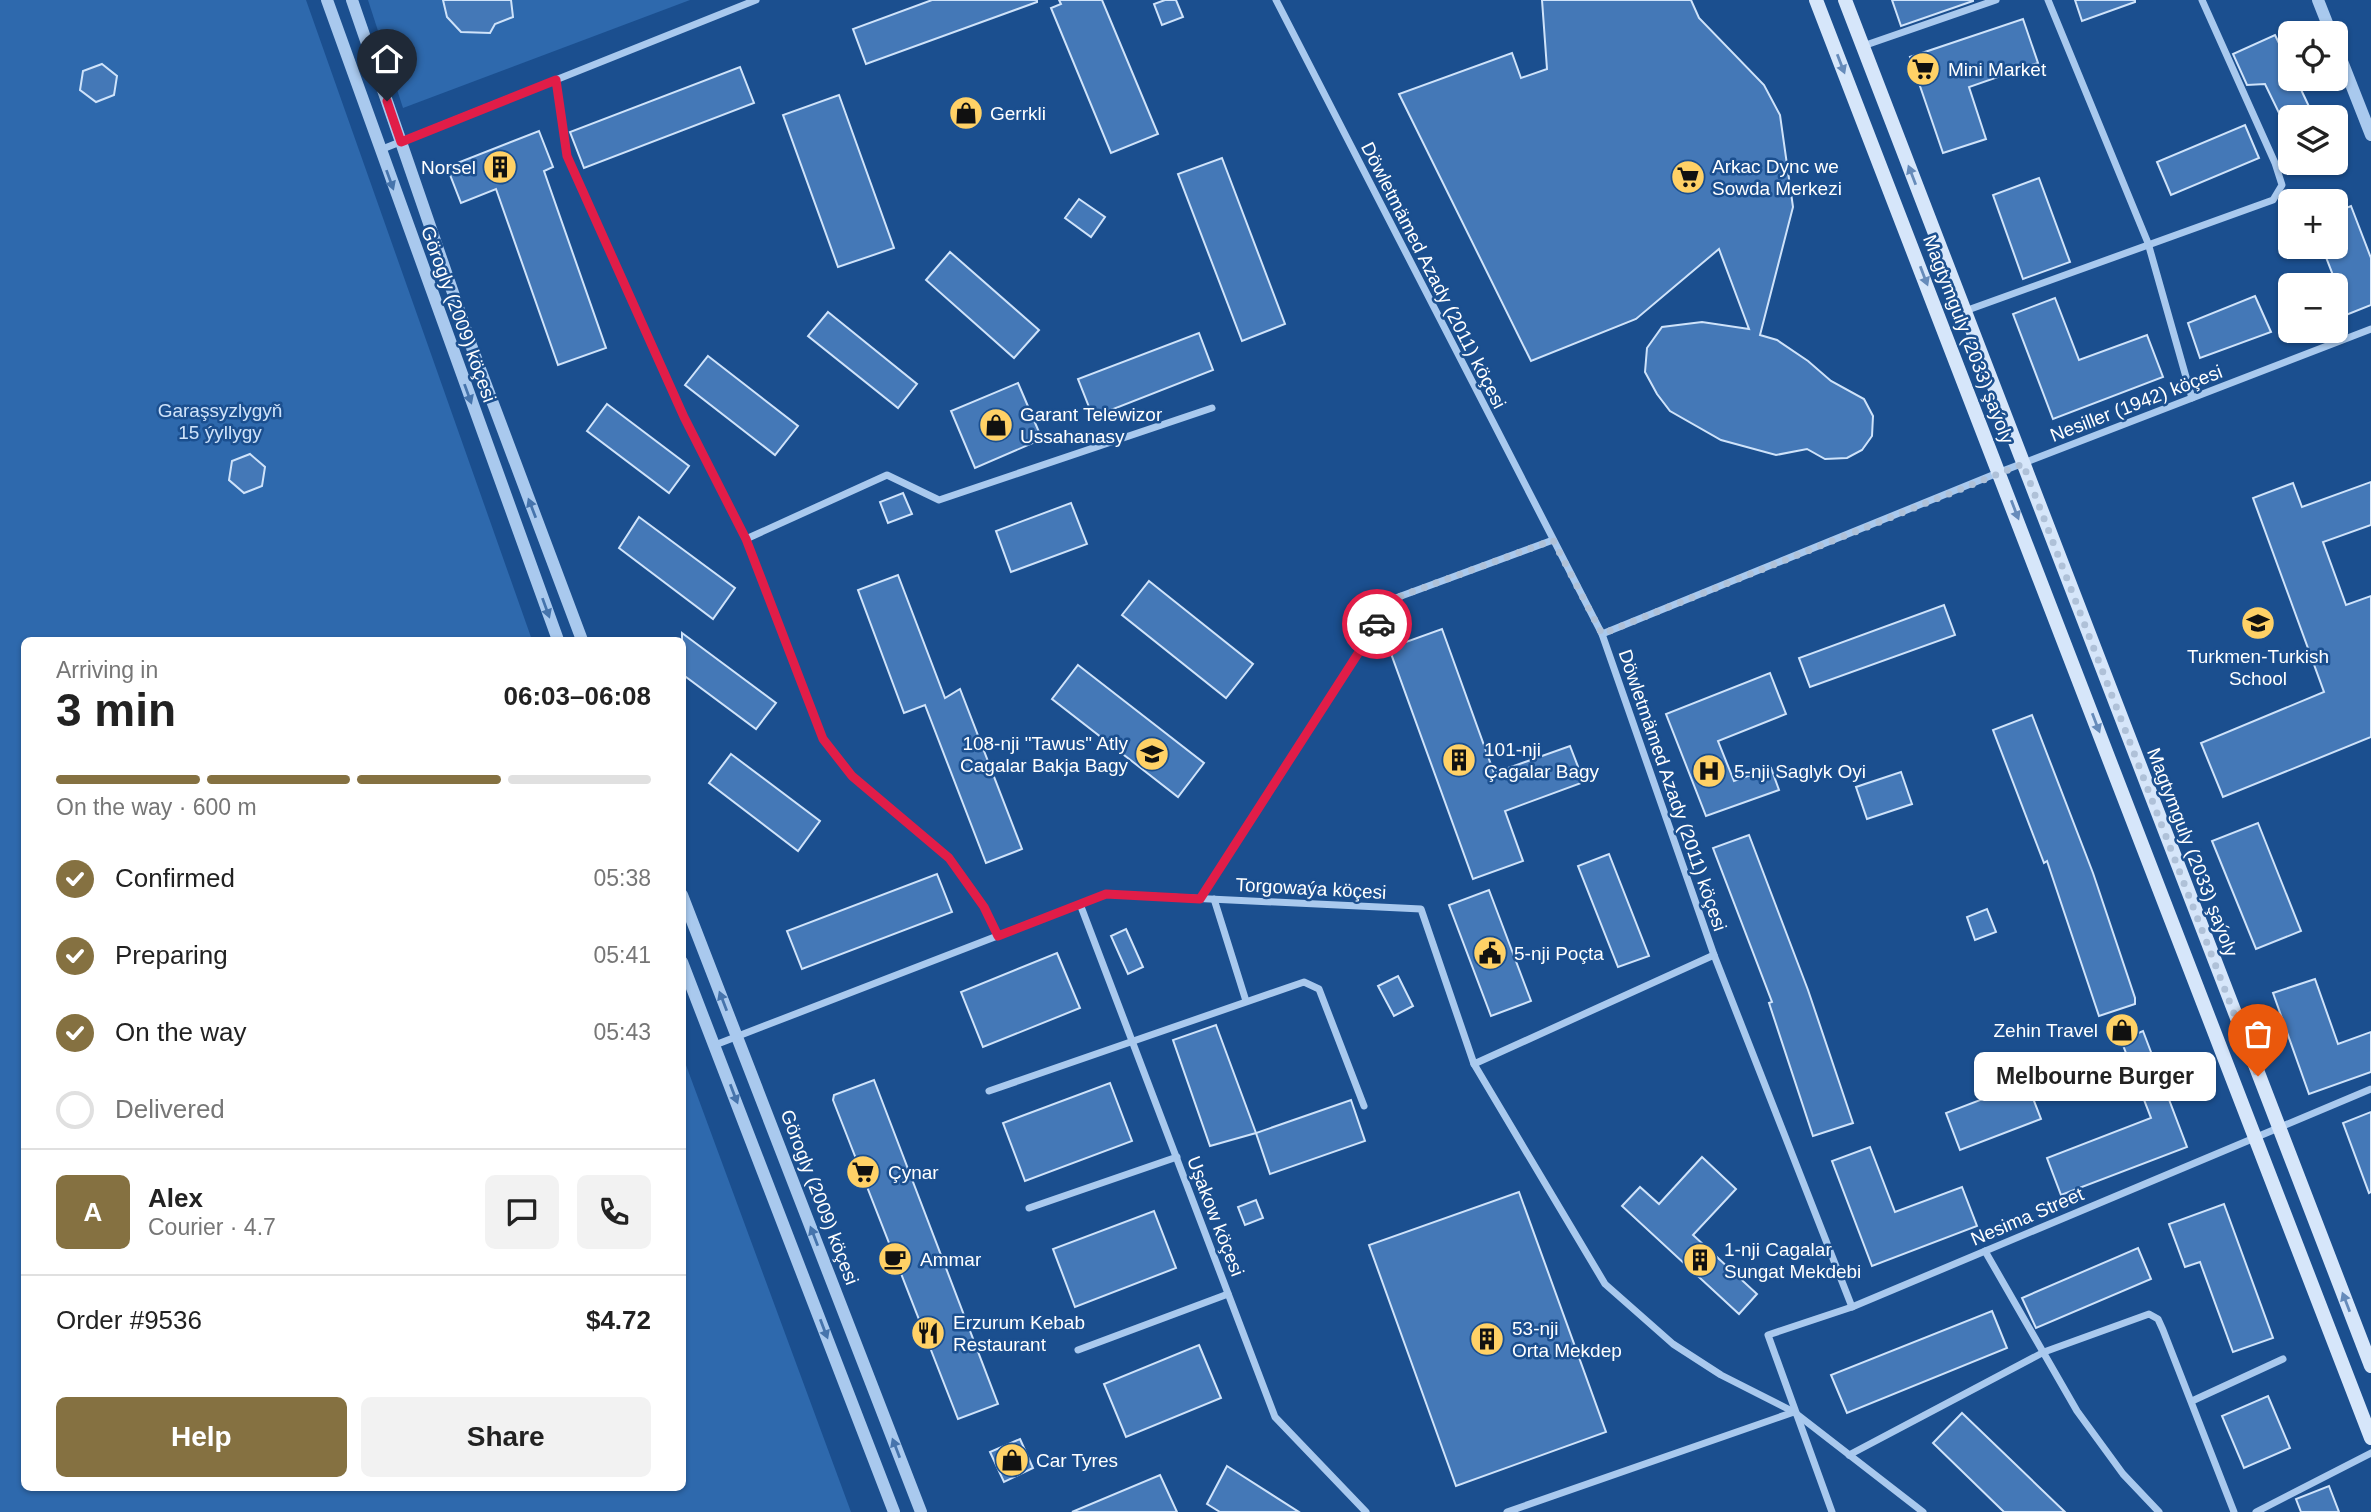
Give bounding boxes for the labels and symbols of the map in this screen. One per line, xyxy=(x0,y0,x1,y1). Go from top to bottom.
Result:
pin xyxy=(357,29,417,101)
supermarket icon: Mini Market xyxy=(1904,50,1942,88)
one-way arrow xyxy=(1836,53,1847,74)
place label: Mini Market xyxy=(1948,59,2047,80)
shop icon: Gerrkli xyxy=(947,94,985,132)
place label: Gerrkli xyxy=(990,103,1046,124)
street label: Döwletmämed Azady (2011) köçesi xyxy=(1357,138,1510,412)
building icon: Norsel xyxy=(481,148,519,186)
place label: Arkac Dync we Sowda Merkezi xyxy=(1712,156,1842,199)
place label: Norsel xyxy=(421,157,476,178)
supermarket icon: Arkac Dync we Sowda Merkezi xyxy=(1669,158,1707,196)
one-way arrow xyxy=(1907,165,1918,186)
one-way arrow xyxy=(385,170,396,191)
street label: Görogly (2009) köçesi xyxy=(417,223,500,405)
street label: Magtymguly (2033) şaýoly xyxy=(1919,232,2018,447)
one-way arrow xyxy=(1918,265,1929,286)
street label: Nesiller (1942) köçesi xyxy=(2047,361,2225,446)
one-way arrow xyxy=(462,384,473,405)
park label: Garaşsyzlygyň 15 ýyllygy xyxy=(158,400,282,443)
place label: Garant Telewizor Ussahanasy xyxy=(1020,404,1163,447)
shop icon: Garant Telewizor Ussahanasy xyxy=(977,406,1015,444)
one-way arrow xyxy=(527,497,538,518)
one-way arrow xyxy=(2010,500,2021,521)
courier xyxy=(1342,589,1412,659)
one-way arrow xyxy=(541,597,552,618)
school or university icon: Turkmen-Turkish School xyxy=(2239,604,2277,642)
place label: Turkmen-Turkish School xyxy=(2187,646,2329,689)
street label: Döwletmämed Azady (2011) köçesi xyxy=(1614,647,1731,934)
one-way arrow xyxy=(2091,712,2102,733)
place label: 108-nji "Tawus" Atly Cagalar Bakja Bagy xyxy=(960,733,1128,776)
school or university icon: 108-nji "Tawus" Atly Cagalar Bakja Bagy xyxy=(1133,735,1171,773)
place label: 101-nji Çagalar Bagy xyxy=(1484,739,1600,782)
building icon: 101-nji Çagalar Bagy xyxy=(1440,741,1478,779)
street label: Magtymguly (2033) şaýoly xyxy=(2143,745,2242,960)
hospital icon: 5-nji Saglyk Oyi xyxy=(1690,752,1728,790)
place label: 5-nji Saglyk Oyi xyxy=(1734,761,1866,782)
street label: Torgowaýa köçesi xyxy=(1235,874,1387,903)
public building icon: 5-nji Poçta xyxy=(1471,934,1509,972)
place label: 5-nji Poçta xyxy=(1514,943,1604,964)
one-way arrow xyxy=(718,991,729,1012)
pin xyxy=(2228,1004,2288,1076)
shop icon: Zehin Travel xyxy=(2103,1011,2141,1049)
place label: Zehin Travel xyxy=(1993,1020,2098,1041)
callout: Melbourne Burger xyxy=(1974,1052,2216,1100)
one-way arrow xyxy=(729,1084,740,1105)
street label: Görogly (2009) köçesi xyxy=(776,1107,863,1288)
supermarket icon: Çynar xyxy=(844,1153,882,1191)
street label: Uşakow köçesi xyxy=(1183,1153,1248,1279)
place label: Çynar xyxy=(888,1162,939,1183)
street label: Nesima Street xyxy=(1968,1183,2087,1250)
one-way arrow xyxy=(809,1226,820,1247)
place label: 1-nji Cagalar Sungat Mekdebi xyxy=(1724,1239,1861,1282)
cafe icon: Ammar xyxy=(876,1240,914,1278)
building icon: 1-nji Cagalar Sungat Mekdebi xyxy=(1681,1241,1719,1279)
place label: Ammar xyxy=(920,1249,982,1270)
one-way arrow xyxy=(2341,1292,2352,1313)
place label: Erzurum Kebab Restaurant xyxy=(953,1312,1085,1355)
restaurant icon: Erzurum Kebab Restaurant xyxy=(909,1314,947,1352)
place label: 53-nji Orta Mekdep xyxy=(1512,1318,1622,1361)
one-way arrow xyxy=(819,1319,830,1340)
building icon: 53-nji Orta Mekdep xyxy=(1468,1320,1506,1358)
one-way arrow xyxy=(891,1438,902,1459)
shop icon: Car Tyres xyxy=(993,1441,1031,1479)
place label: Car Tyres xyxy=(1036,1450,1118,1471)

